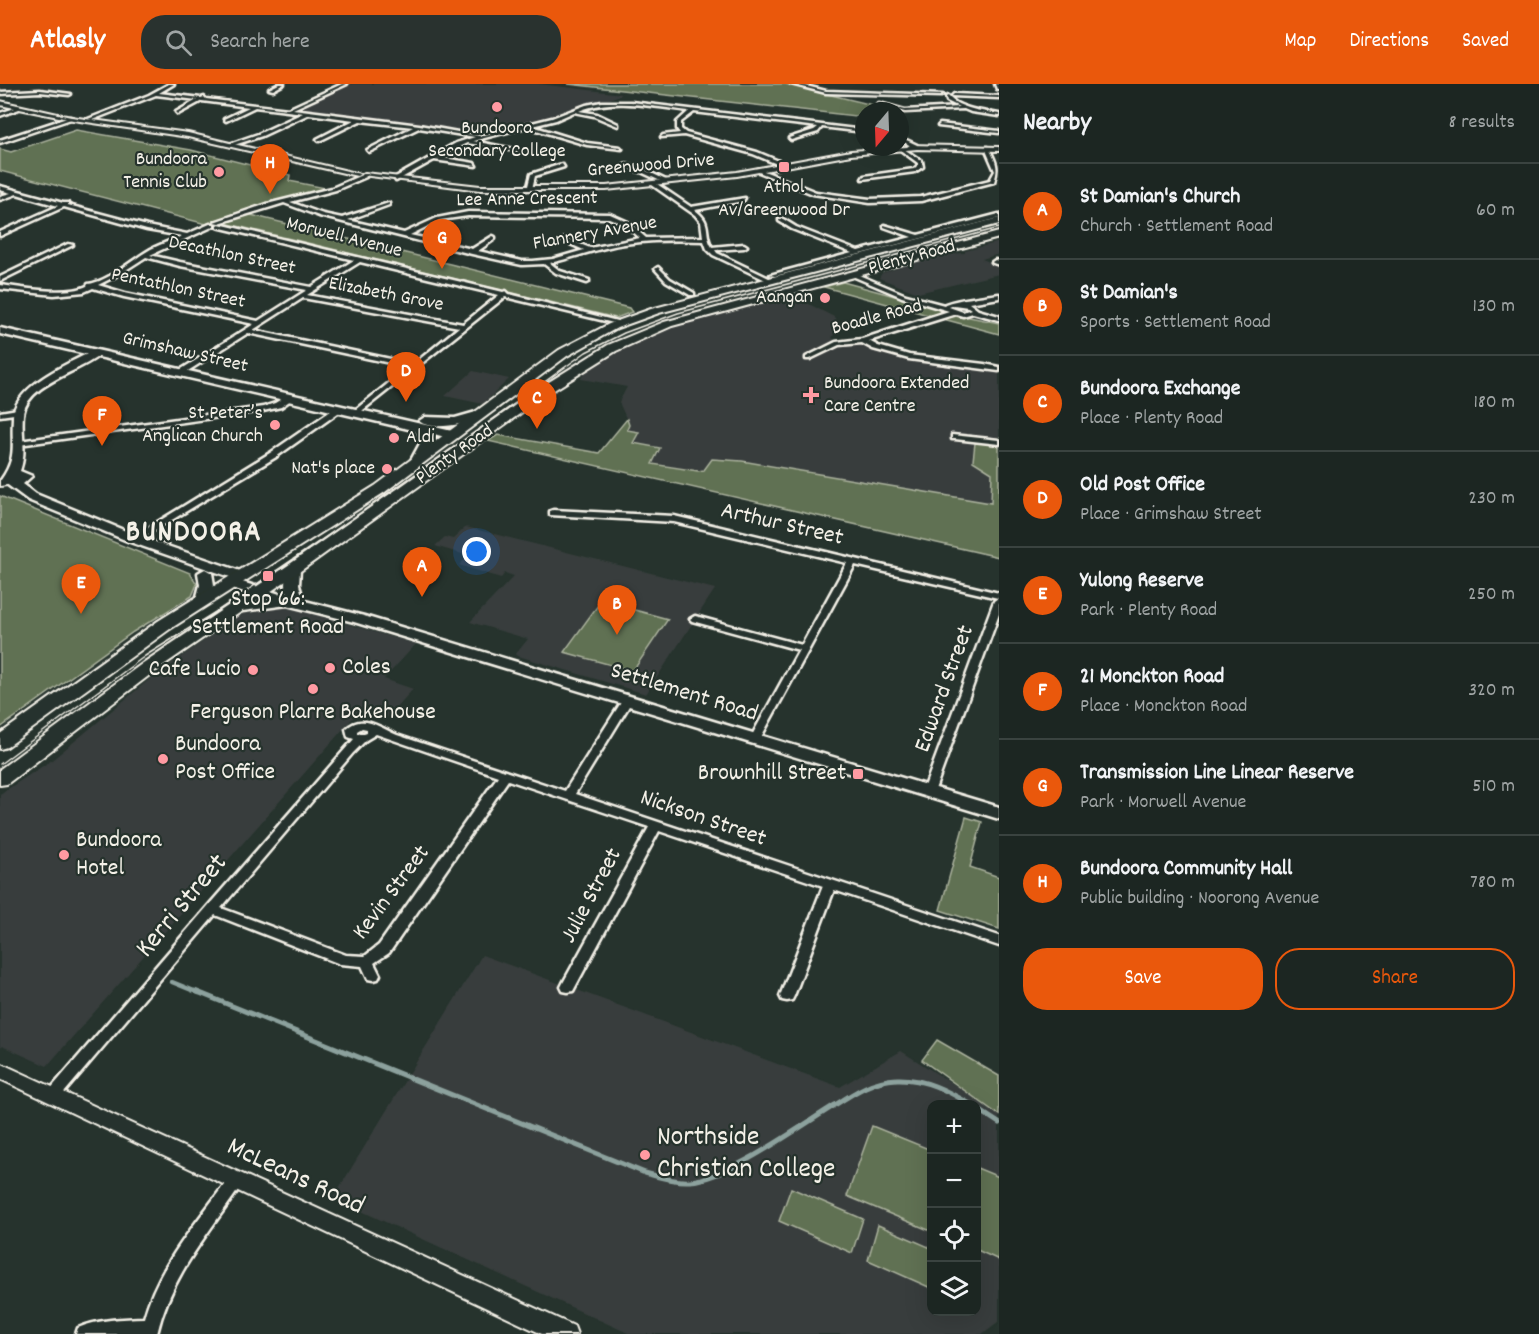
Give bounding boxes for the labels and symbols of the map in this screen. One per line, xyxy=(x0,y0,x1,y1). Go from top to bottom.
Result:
marker: Bundoora Secondary College xyxy=(490,100,504,114)
north arrow xyxy=(855,102,909,156)
place label: Bundoora Secondary College xyxy=(428,115,566,166)
pin: H xyxy=(250,144,290,194)
place label: Bundoora Tennis Club xyxy=(123,146,208,197)
street label: Greenwood Drive xyxy=(586,146,716,186)
marker: Athol Av/Greenwood Dr xyxy=(777,160,791,174)
marker: Bundoora Tennis Club xyxy=(212,165,226,179)
place label: Athol Av/Greenwood Dr xyxy=(718,174,850,225)
street label: Lee Anne Crescent xyxy=(456,185,598,215)
street label: Flannery Avenue xyxy=(531,209,659,259)
street label: Morwell Avenue xyxy=(283,210,405,266)
pin: G xyxy=(422,220,462,269)
street label: Decathlon Street xyxy=(166,229,298,283)
street label: Plenty Road xyxy=(865,233,959,283)
street label: Pentathlon Street xyxy=(108,261,248,317)
street label: Elizabeth Grove xyxy=(326,270,446,320)
place label: Aangan xyxy=(756,284,813,312)
marker: Aangan xyxy=(818,291,832,305)
street label: Boadle Road xyxy=(829,292,925,344)
street label: Grimshaw Street xyxy=(120,325,250,381)
pin: D xyxy=(386,352,426,402)
place label: Bundoora Extended Care Centre xyxy=(824,370,969,421)
pin: C xyxy=(518,380,556,429)
marker: Bundoora Extended Care Centre xyxy=(802,386,820,404)
pin: F xyxy=(82,396,122,446)
place label: St Peter’s Anglican Church xyxy=(142,400,263,451)
marker: St Peter’s Anglican Church xyxy=(268,418,282,432)
street label: Plenty Road xyxy=(410,418,500,492)
place label: Aldi xyxy=(406,424,435,452)
marker: Aldi xyxy=(387,431,401,445)
place label: Nat's place xyxy=(291,455,375,483)
marker: Nat's place xyxy=(380,462,394,476)
street label: Arthur Street xyxy=(717,494,847,556)
district label: BUNDOORA xyxy=(126,513,262,556)
your location xyxy=(462,537,491,566)
pin: A xyxy=(402,548,442,597)
pin: E xyxy=(62,564,100,614)
marker: Stop 66: Settlement Road xyxy=(261,569,275,583)
place label: Stop 66: Settlement Road xyxy=(192,583,344,645)
pin: B xyxy=(598,586,636,635)
street label: Edward Street xyxy=(906,621,984,757)
place label: Coles xyxy=(342,651,391,685)
place label: Cafe Lucio xyxy=(149,653,241,687)
street label: Settlement Road xyxy=(606,654,762,732)
marker: Coles xyxy=(323,661,337,675)
marker: Cafe Lucio xyxy=(246,663,260,677)
marker: Ferguson Plarre Bakehouse xyxy=(306,682,320,696)
place label: Ferguson Plarre Bakehouse xyxy=(190,696,436,730)
place label: Bundoora Post Office xyxy=(175,728,275,790)
marker: Bundoora Post Office xyxy=(156,752,170,766)
place label: Brownhill Street xyxy=(698,757,846,791)
marker: Brownhill Street xyxy=(851,767,865,781)
street label: Nickson Street xyxy=(635,782,771,857)
place label: Bundoora Hotel xyxy=(76,824,162,886)
street label: Kevin Street xyxy=(345,838,439,948)
street label: Julie Street xyxy=(553,842,631,950)
street label: Kerri Street xyxy=(127,846,239,968)
marker: Bundoora Hotel xyxy=(57,848,71,862)
place label: Northside Christian College xyxy=(657,1119,835,1191)
street label: McLeans Road xyxy=(219,1129,371,1227)
marker: Northside Christian College xyxy=(638,1148,652,1162)

